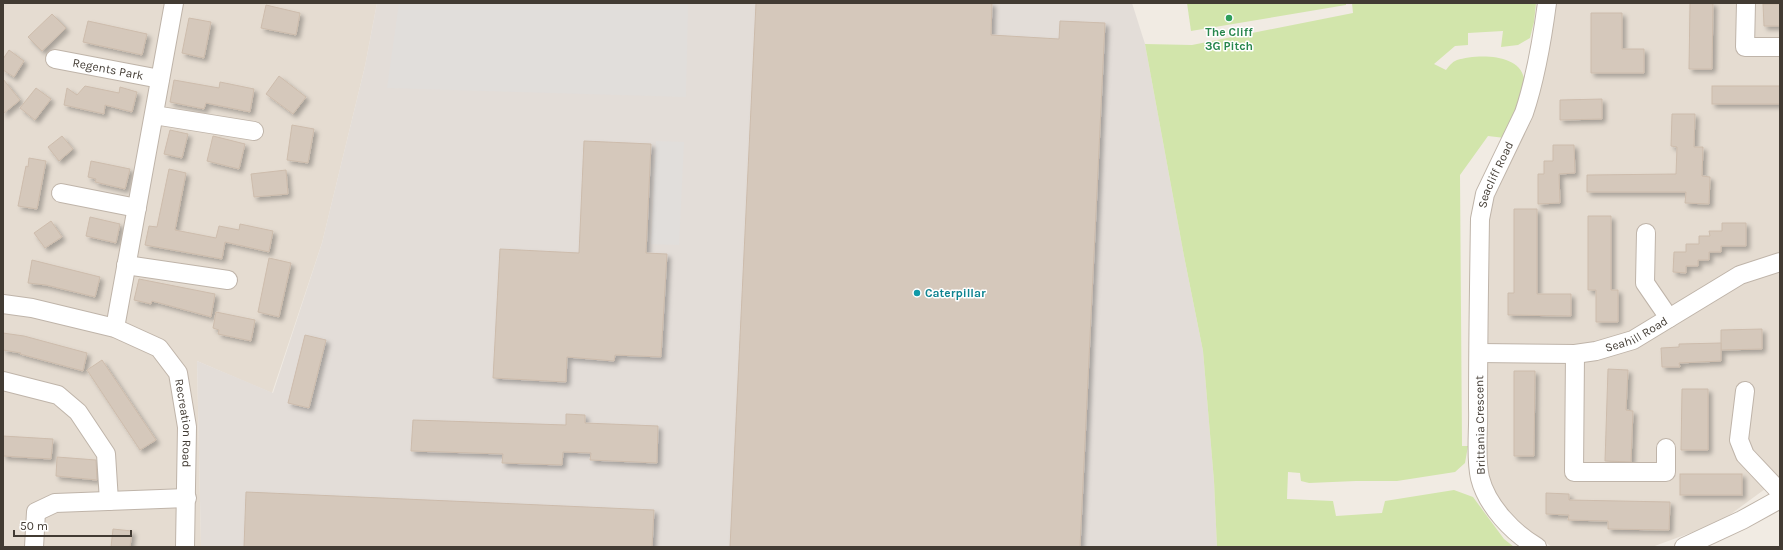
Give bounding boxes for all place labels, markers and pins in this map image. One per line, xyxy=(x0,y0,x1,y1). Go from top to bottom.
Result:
marker: The Cliff 3G Pitch xyxy=(1224,13,1234,23)
place label: The Cliff 3G Pitch xyxy=(1205,25,1253,53)
place label: Caterpillar xyxy=(925,286,986,300)
marker: Caterpillar xyxy=(912,288,922,298)

